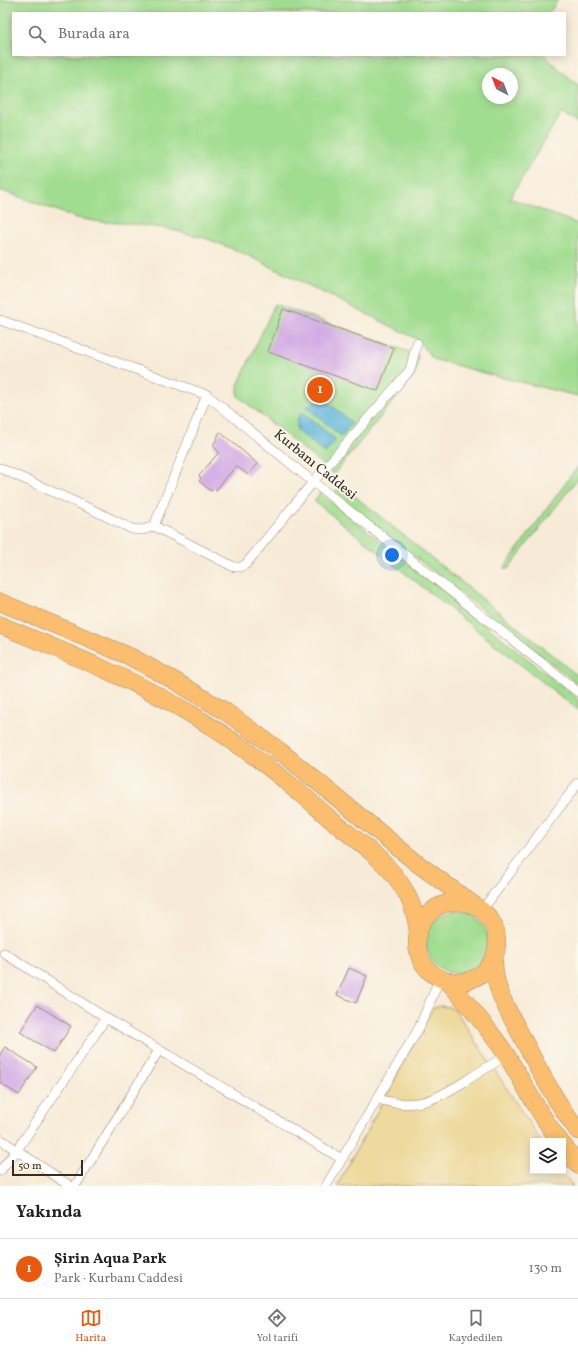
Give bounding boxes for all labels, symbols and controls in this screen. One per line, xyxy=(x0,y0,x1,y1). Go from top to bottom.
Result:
search box xyxy=(12,12,566,56)
icon: search xyxy=(26,23,48,45)
text: Burada ara xyxy=(58,24,130,45)
north arrow xyxy=(482,68,518,104)
pin: 1 xyxy=(307,375,333,405)
street label: Kurbanı Caddesi xyxy=(269,426,361,504)
your location xyxy=(382,545,402,565)
map controls xyxy=(530,1138,566,1174)
button: layers xyxy=(530,1138,566,1174)
scale bar xyxy=(12,1158,83,1177)
text: 50 m xyxy=(18,1159,42,1174)
text: Yakında xyxy=(16,1201,82,1224)
text: Şirin Aqua Park xyxy=(54,1249,167,1270)
text: 1 xyxy=(26,1260,32,1278)
text: 130 m xyxy=(529,1260,562,1278)
text: Park · Kurbanı Caddesi xyxy=(54,1270,183,1288)
tab: Harita xyxy=(75,1307,106,1346)
tab: Yol tarifi xyxy=(256,1307,298,1346)
tab: Kaydedilen xyxy=(448,1307,503,1346)

